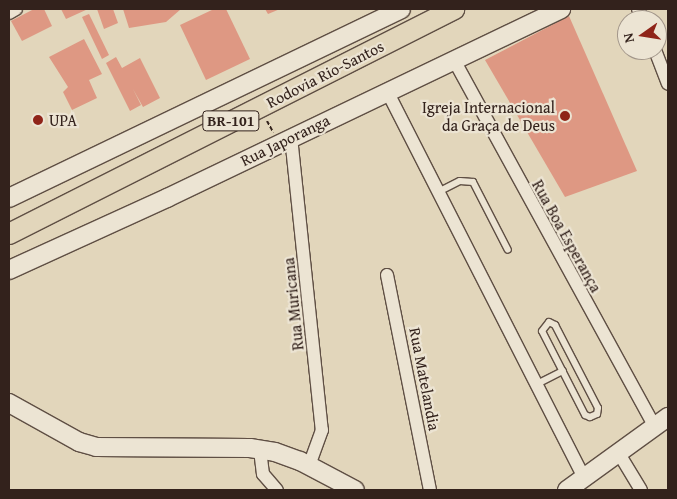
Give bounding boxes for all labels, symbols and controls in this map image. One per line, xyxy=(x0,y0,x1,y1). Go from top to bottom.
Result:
north arrow xyxy=(617,10,667,60)
text: N xyxy=(618,31,639,45)
street label: Rodovia Rio-Santos xyxy=(263,36,387,112)
place label: Igreja Internacional da Graça de Deus xyxy=(422,97,555,135)
road number: BR-101 xyxy=(202,108,260,134)
place label: UPA xyxy=(49,110,77,130)
street label: Rua Japoranga xyxy=(237,110,333,170)
marker: Igreja Internacional da Graça de Deus xyxy=(559,110,571,122)
marker: UPA xyxy=(31,113,45,127)
street label: Rua Boa Esperança xyxy=(528,176,606,296)
street label: Rua Muricana xyxy=(279,257,307,351)
street label: Rua Matelandia xyxy=(406,326,444,432)

